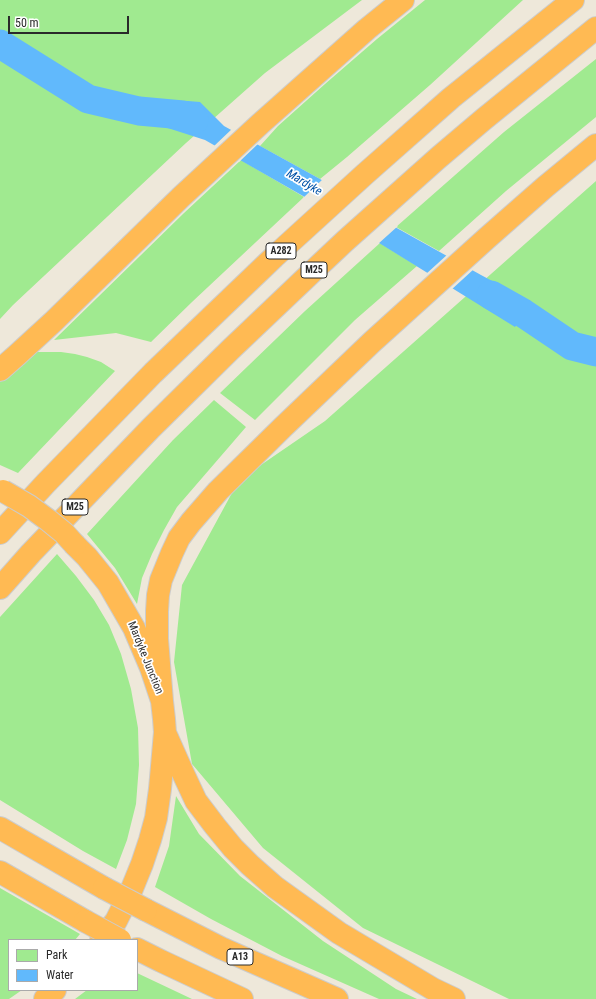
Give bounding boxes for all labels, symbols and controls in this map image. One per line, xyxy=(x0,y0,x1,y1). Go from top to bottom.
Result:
scale bar xyxy=(10,8,131,34)
text: 50 m xyxy=(15,16,39,30)
water label: Mardyke xyxy=(284,167,324,199)
road number: A282 xyxy=(266,243,296,259)
road number: M25 xyxy=(301,262,327,278)
road number: M25 xyxy=(62,499,88,515)
street label: Mardyke Junction xyxy=(124,620,166,696)
legend xyxy=(8,939,138,991)
text: Park xyxy=(46,948,67,962)
road number: A13 xyxy=(227,949,253,965)
text: Water xyxy=(46,968,74,982)

